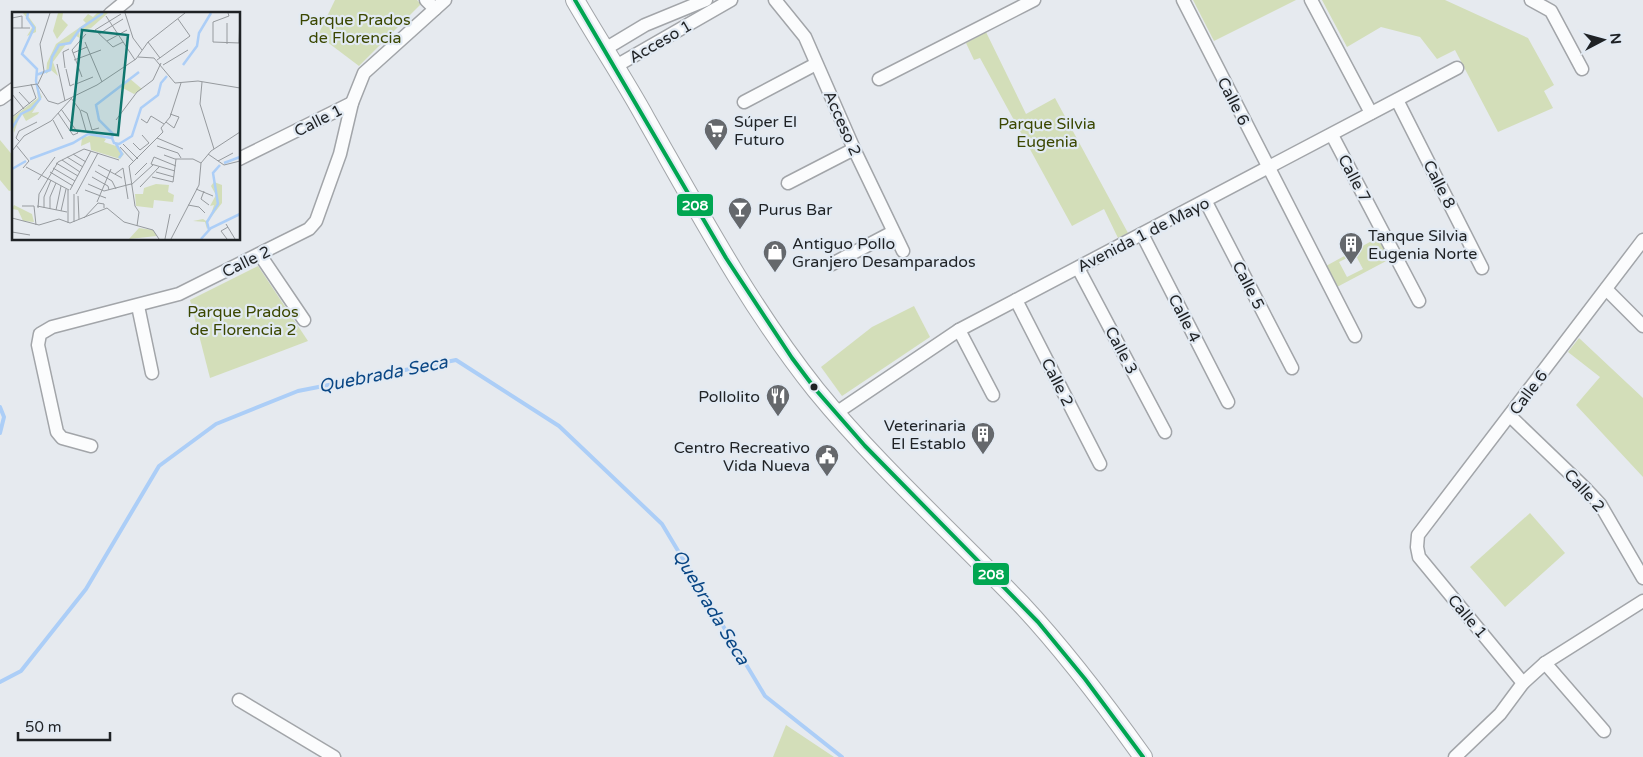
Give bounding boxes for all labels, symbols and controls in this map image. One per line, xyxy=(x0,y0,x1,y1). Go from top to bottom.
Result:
park label: Parque Prados de Florencia xyxy=(299,10,411,48)
inset map xyxy=(12,12,240,240)
north arrow xyxy=(1578,15,1628,65)
street label: Acceso 1 xyxy=(625,16,696,68)
text: N xyxy=(1606,32,1624,45)
street label: Calle 6 xyxy=(1213,74,1254,129)
street label: Acceso 2 xyxy=(819,88,865,159)
street label: Calle 1 xyxy=(291,100,346,141)
place label: Súper El Futuro xyxy=(734,112,797,150)
park label: Parque Silvia Eugenia xyxy=(998,114,1096,152)
supermarket icon: Súper El Futuro xyxy=(703,117,729,151)
street label: Calle 7 xyxy=(1333,151,1375,206)
street label: Calle 8 xyxy=(1419,157,1460,212)
line badge: 208 xyxy=(676,193,714,217)
street label: Avenida 1 de Mayo xyxy=(1074,193,1213,277)
bar icon: Purus Bar xyxy=(727,196,753,230)
text: 208 xyxy=(682,197,708,214)
place label: Purus Bar xyxy=(758,200,833,220)
place label: Tanque Silvia Eugenia Norte xyxy=(1368,226,1477,264)
building icon: Tanque Silvia Eugenia Norte xyxy=(1338,231,1364,265)
place label: Antiguo Pollo Granjero Desamparados xyxy=(792,234,976,272)
shop icon: Antiguo Pollo Granjero Desamparados xyxy=(762,239,788,273)
street label: Calle 2 xyxy=(219,242,274,282)
street label: Calle 5 xyxy=(1228,258,1269,313)
street label: Calle 4 xyxy=(1164,291,1205,346)
park label: Parque Prados de Florencia 2 xyxy=(187,302,299,340)
street label: Calle 3 xyxy=(1100,323,1142,378)
water label: Quebrada Seca xyxy=(317,351,450,397)
street label: Calle 2 xyxy=(1037,355,1078,410)
street label: Calle 6 xyxy=(1505,366,1552,419)
unlabelled marker xyxy=(809,382,819,392)
restaurant icon: Pollolito xyxy=(765,383,791,417)
place label: Pollolito xyxy=(698,387,760,407)
place label: Veterinaria El Establo xyxy=(884,416,966,454)
building icon: Veterinaria El Establo xyxy=(970,421,996,455)
place label: Centro Recreativo Vida Nueva xyxy=(674,438,810,476)
public building icon: Centro Recreativo Vida Nueva xyxy=(814,443,840,477)
street label: Calle 2 xyxy=(1560,465,1609,516)
water label: Quebrada Seca xyxy=(668,545,755,670)
line badge: 208 xyxy=(972,562,1010,586)
text: 208 xyxy=(978,566,1004,583)
street label: Calle 1 xyxy=(1443,591,1491,643)
scale bar xyxy=(18,710,110,742)
text: 50 m xyxy=(25,718,62,736)

